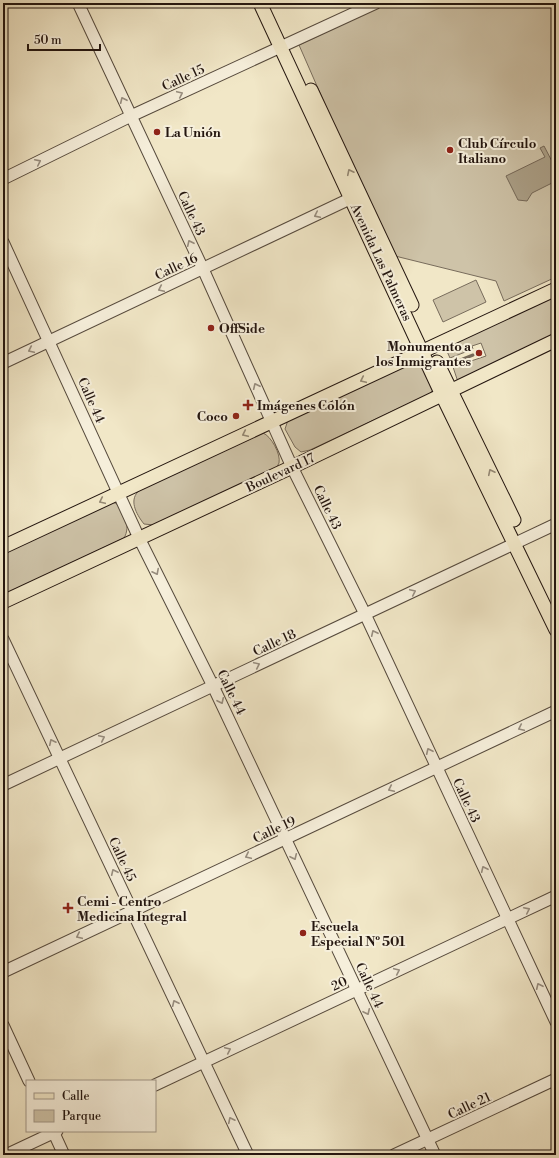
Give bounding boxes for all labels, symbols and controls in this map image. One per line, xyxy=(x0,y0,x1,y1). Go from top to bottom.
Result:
scale bar xyxy=(28,26,100,52)
text: 50 m xyxy=(34,33,62,48)
street label: Calle 15 xyxy=(160,61,207,95)
one-way arrow xyxy=(177,90,184,98)
one-way arrow xyxy=(120,96,128,104)
place label: La Unión xyxy=(165,125,221,141)
marker: La Unión xyxy=(152,127,162,137)
place label: Club Círculo Italiano xyxy=(458,136,537,167)
marker: Club Círculo Italiano xyxy=(445,145,455,155)
one-way arrow xyxy=(34,159,41,167)
one-way arrow xyxy=(347,169,355,177)
street label: Calle 43 xyxy=(174,189,208,238)
street label: Avenida Las Palmeras xyxy=(346,200,415,324)
one-way arrow xyxy=(313,210,321,218)
one-way arrow xyxy=(187,239,195,247)
street label: Calle 16 xyxy=(152,250,201,284)
one-way arrow xyxy=(158,284,166,292)
place label: OffSide xyxy=(219,321,265,337)
marker: OffSide xyxy=(206,323,216,333)
place label: Monumento a los Inmigrantes xyxy=(376,339,472,370)
one-way arrow xyxy=(28,345,35,353)
marker: Monumento a los Inmigrantes xyxy=(474,348,484,358)
street label: Calle 44 xyxy=(74,375,108,426)
one-way arrow xyxy=(359,375,367,383)
one-way arrow xyxy=(253,383,261,390)
place label: Imágenes Colón xyxy=(257,398,355,414)
marker: Imágenes Colón xyxy=(242,399,254,411)
place label: Coco xyxy=(197,409,228,425)
marker: Coco xyxy=(231,411,241,421)
one-way arrow xyxy=(242,429,249,437)
street label: Boulevard 17 xyxy=(242,450,318,496)
one-way arrow xyxy=(488,469,496,477)
street label: Calle 43 xyxy=(310,483,345,532)
one-way arrow xyxy=(98,496,106,504)
one-way arrow xyxy=(151,568,159,576)
one-way arrow xyxy=(409,589,416,597)
street label: Calle 18 xyxy=(250,626,299,660)
one-way arrow xyxy=(371,630,379,637)
one-way arrow xyxy=(253,662,261,670)
street label: Calle 44 xyxy=(213,667,249,718)
one-way arrow xyxy=(216,697,224,704)
one-way arrow xyxy=(517,723,525,731)
one-way arrow xyxy=(97,735,105,743)
one-way arrow xyxy=(49,739,57,746)
one-way arrow xyxy=(426,748,434,755)
street label: Calle 43 xyxy=(449,776,483,825)
one-way arrow xyxy=(387,784,395,792)
street label: Calle 19 xyxy=(250,813,299,847)
street label: Calle 45 xyxy=(105,835,139,884)
one-way arrow xyxy=(244,852,251,860)
one-way arrow xyxy=(289,852,297,860)
one-way arrow xyxy=(481,865,489,873)
one-way arrow xyxy=(111,869,119,877)
place label: Cemi - Centro Medicina Integral xyxy=(77,894,187,925)
marker: Cemi - Centro Medicina Integral xyxy=(62,902,74,914)
one-way arrow xyxy=(522,907,530,915)
place label: Escuela Especial Nº 501 xyxy=(311,919,406,950)
marker: Escuela Especial Nº 501 xyxy=(298,928,308,938)
one-way arrow xyxy=(76,931,84,939)
street label: Calle 44 xyxy=(352,960,387,1011)
one-way arrow xyxy=(392,968,400,976)
street label: 20 xyxy=(329,973,350,995)
one-way arrow xyxy=(536,983,544,991)
one-way arrow xyxy=(172,999,180,1007)
one-way arrow xyxy=(362,1008,370,1016)
one-way arrow xyxy=(225,1047,232,1055)
legend xyxy=(26,1080,156,1132)
text: Calle xyxy=(62,1089,89,1104)
street label: Calle 21 xyxy=(445,1089,494,1123)
text: Parque xyxy=(62,1109,101,1124)
one-way arrow xyxy=(228,1117,236,1124)

